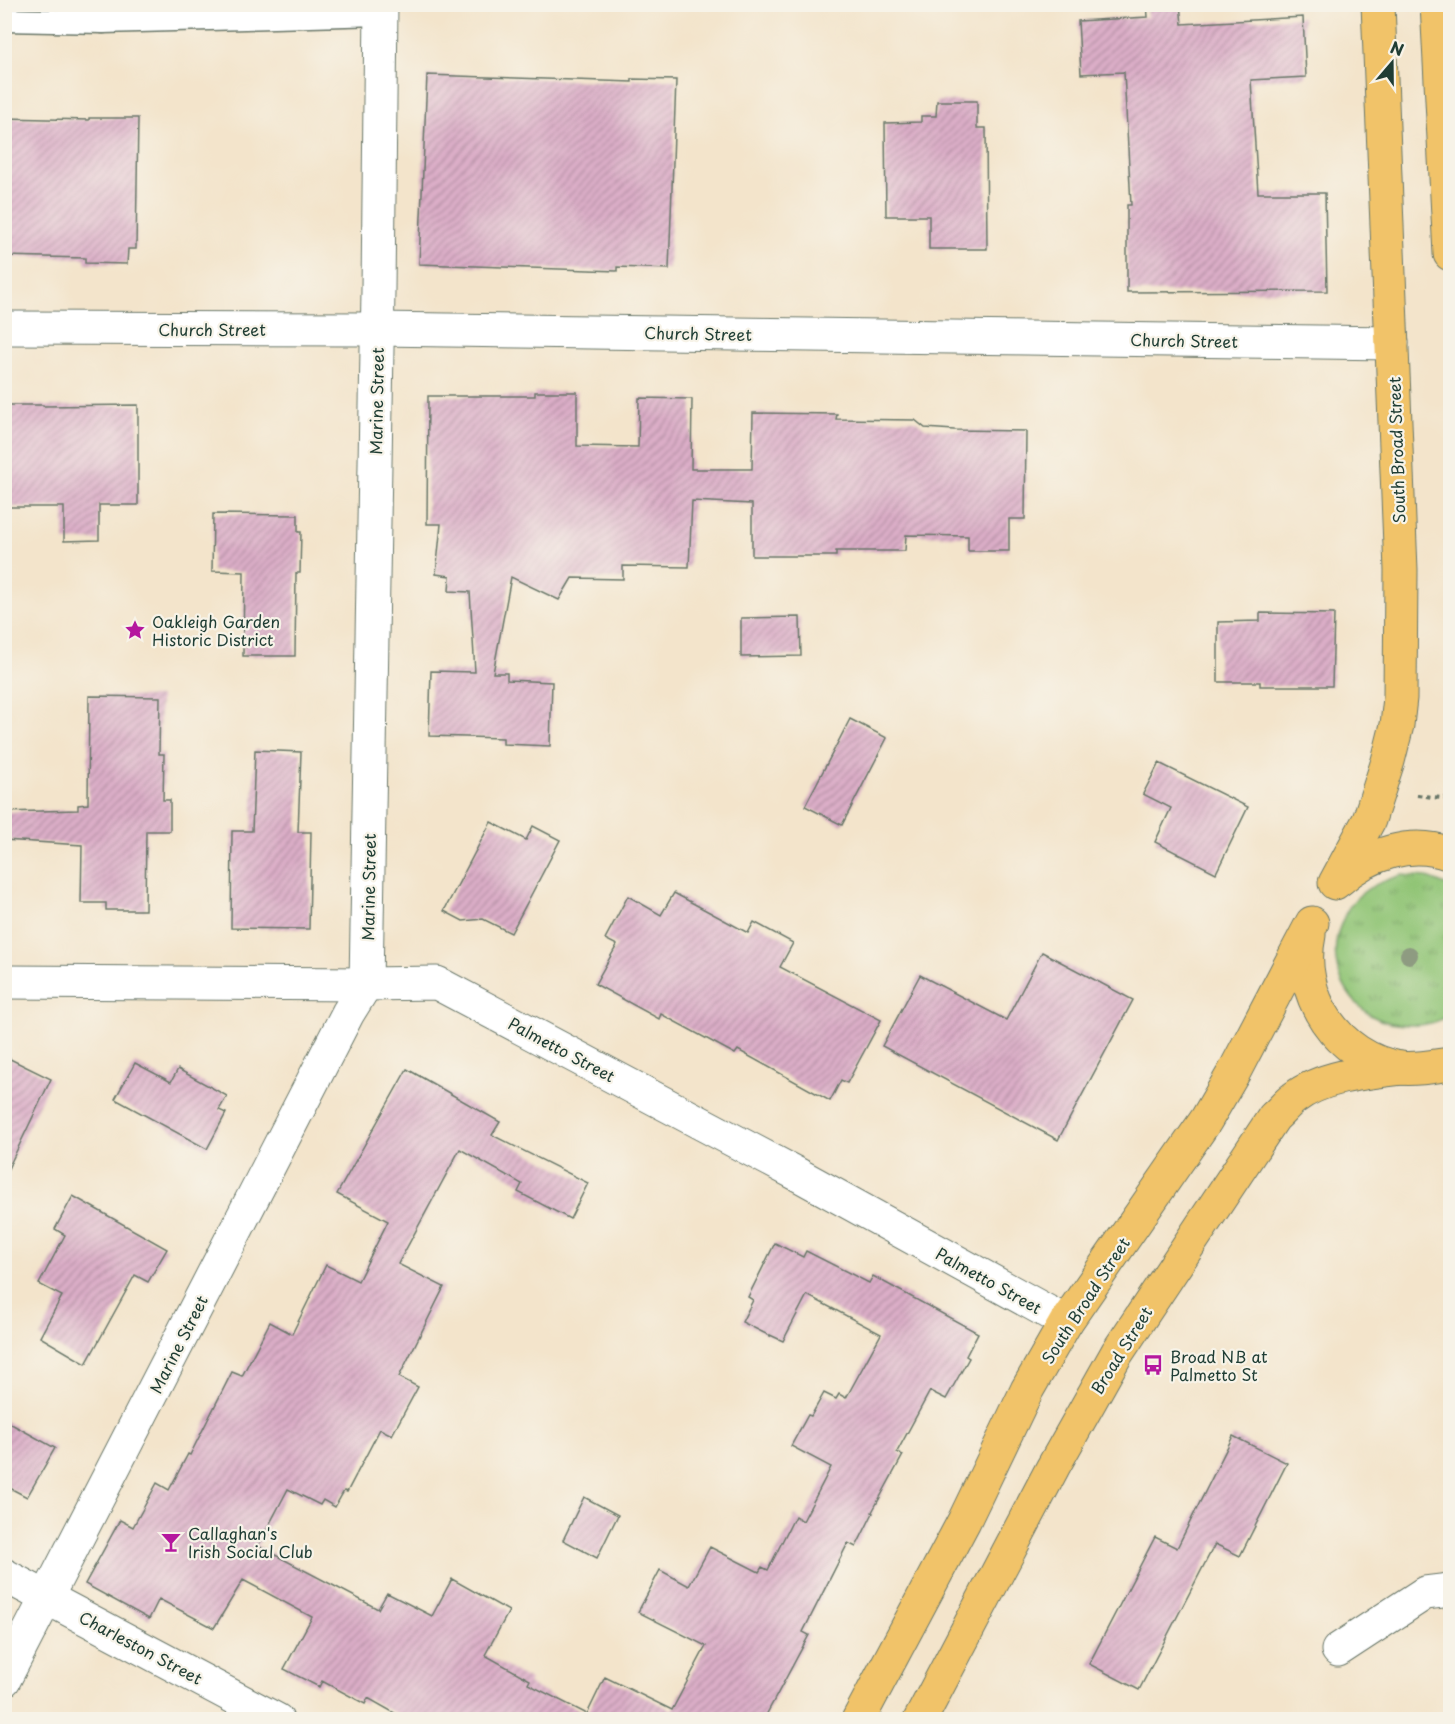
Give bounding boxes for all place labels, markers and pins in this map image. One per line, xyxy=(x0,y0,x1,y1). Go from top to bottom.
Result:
place label: Oakleigh Garden Historic District xyxy=(152,609,280,651)
place icon: Oakleigh Garden Historic District xyxy=(123,618,147,642)
place label: Broad NB at Palmetto St xyxy=(1170,1344,1268,1386)
bus stop icon: Broad NB at Palmetto St xyxy=(1141,1353,1165,1377)
place label: Callaghan's Irish Social Club xyxy=(188,1521,313,1563)
bar icon: Callaghan's Irish Social Club xyxy=(159,1530,183,1554)

